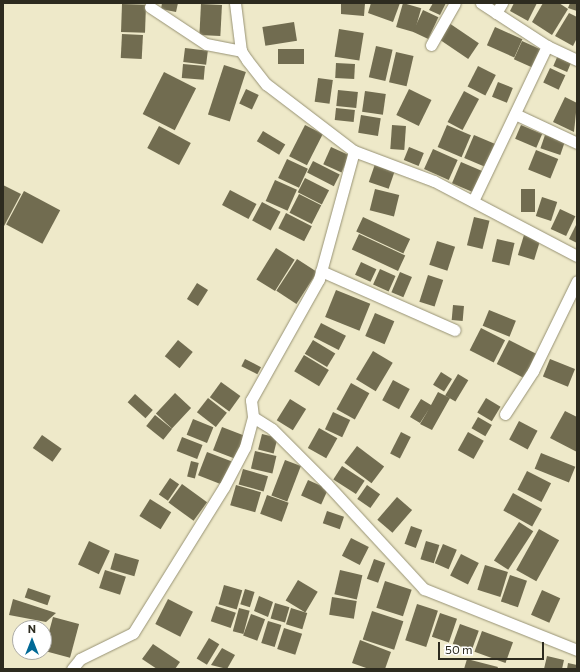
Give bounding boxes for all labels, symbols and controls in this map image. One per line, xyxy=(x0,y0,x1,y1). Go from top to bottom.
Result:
north arrow xyxy=(12,620,52,660)
text: N xyxy=(28,622,36,635)
scale bar xyxy=(440,634,546,660)
text: 50 m xyxy=(445,642,473,656)

